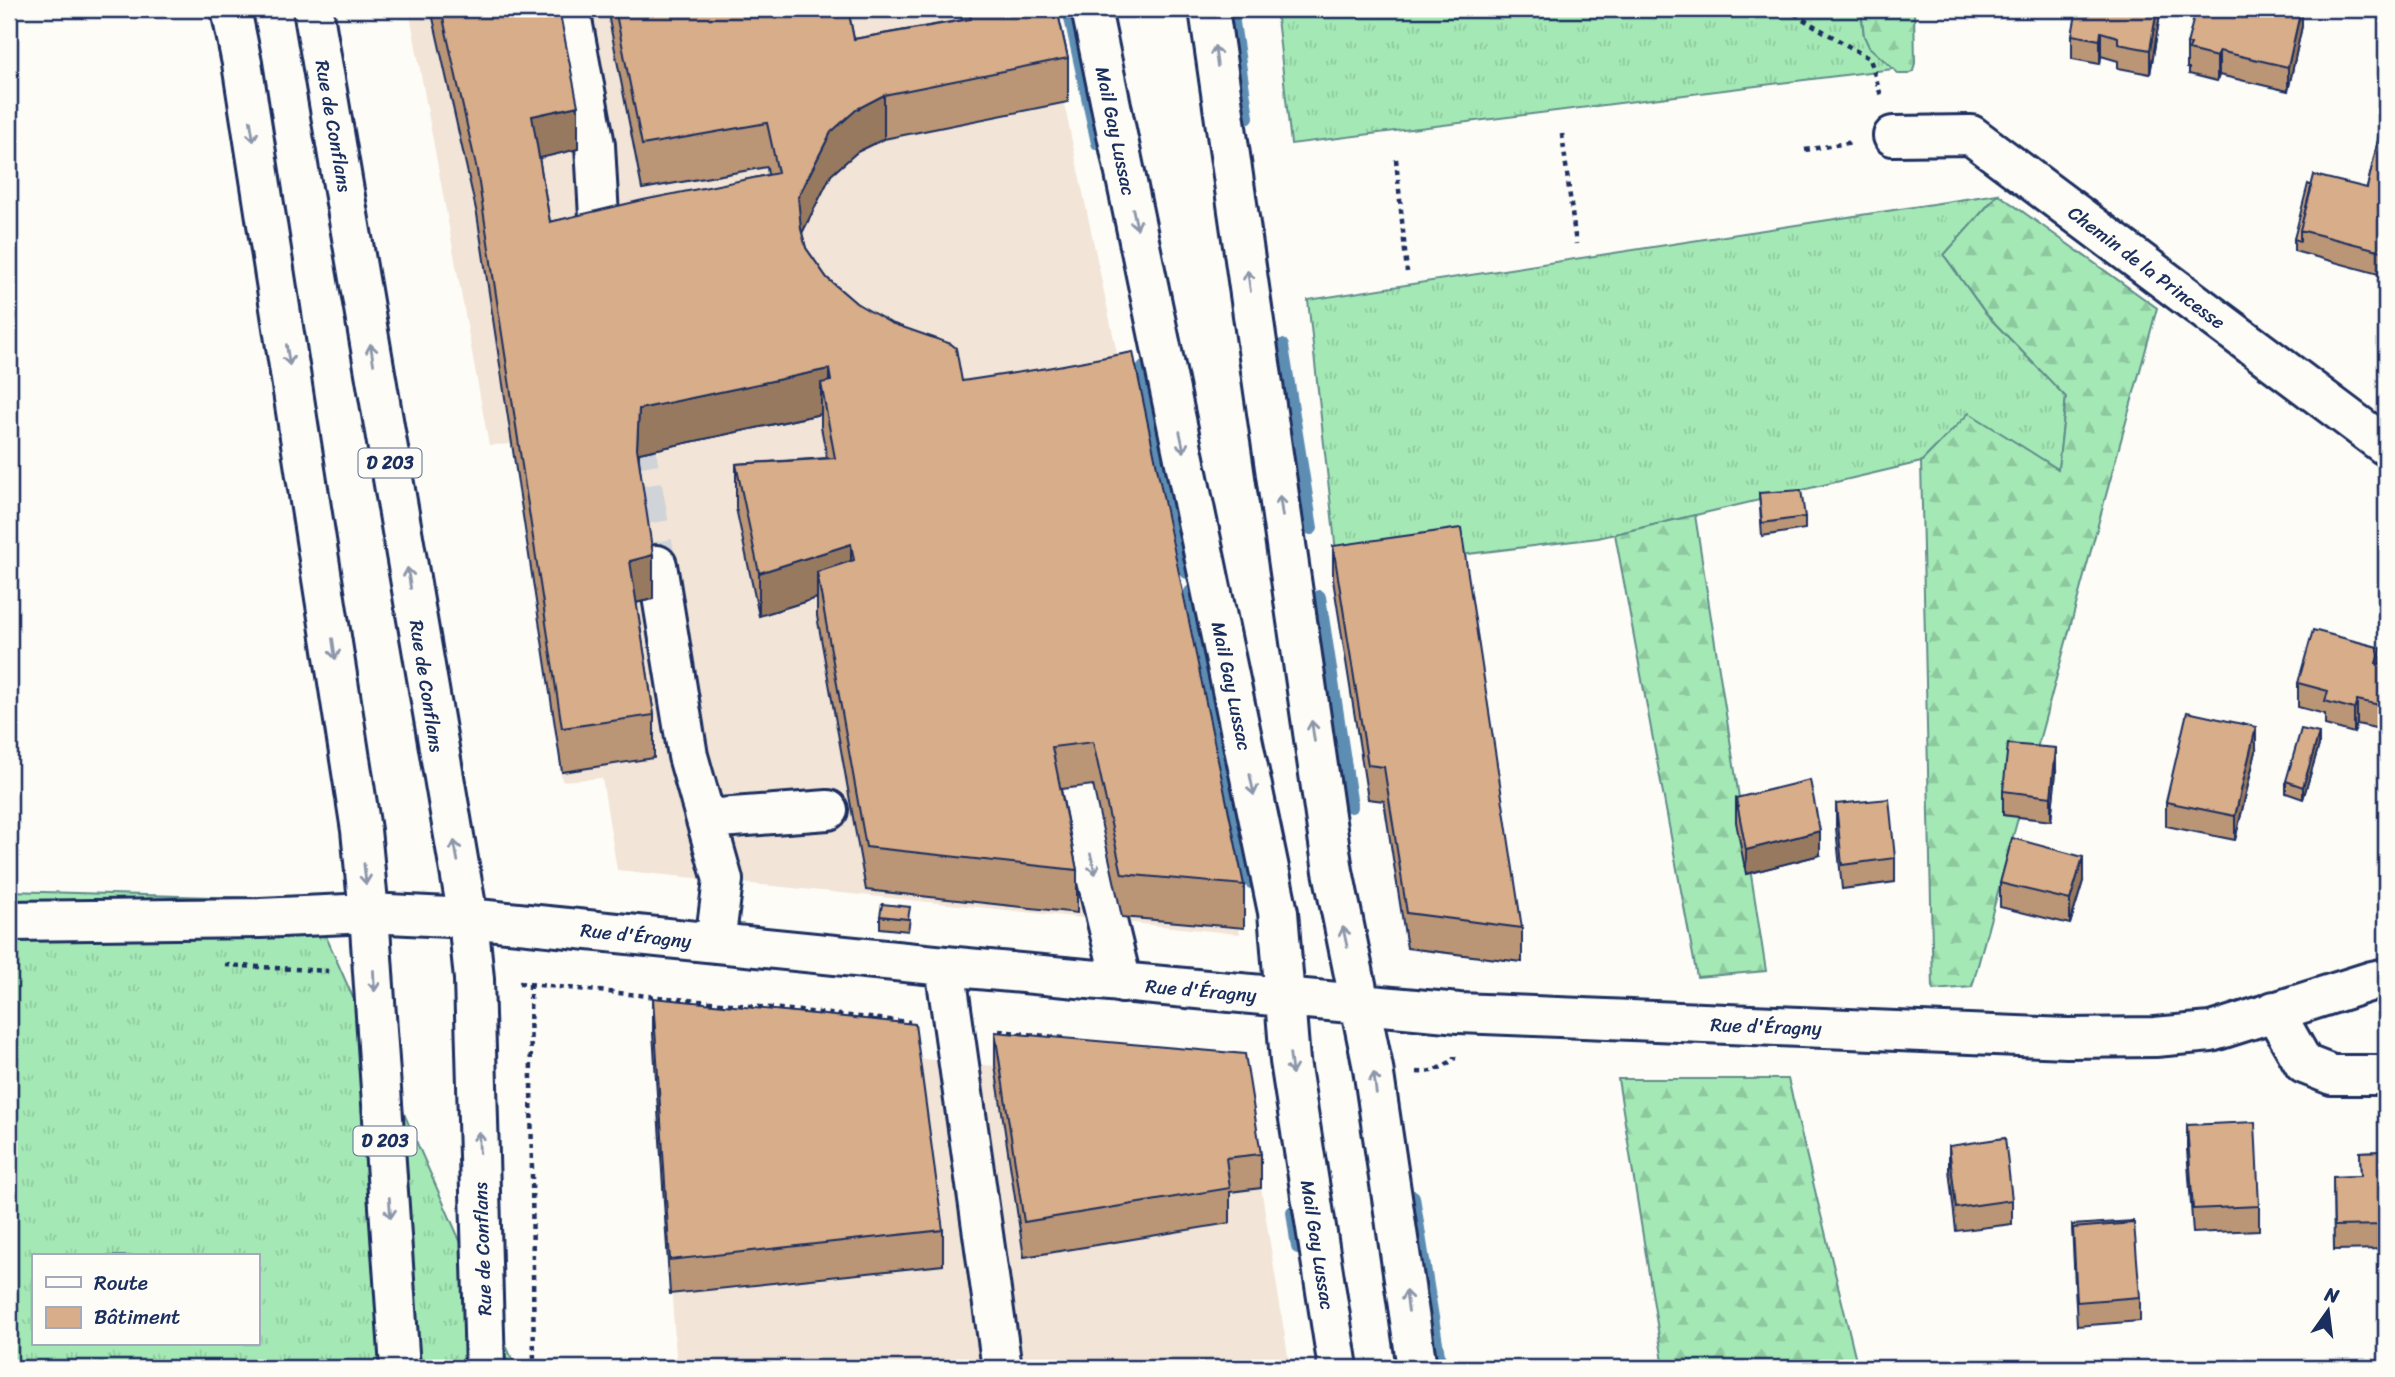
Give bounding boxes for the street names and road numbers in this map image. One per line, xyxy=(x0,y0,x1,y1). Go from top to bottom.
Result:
street label: Rue de Conflans xyxy=(306,57,361,195)
street label: Mail Gay Lussac xyxy=(1086,63,1145,199)
street label: Chemin de la Princesse xyxy=(2061,197,2233,338)
road number: D 203 xyxy=(358,448,422,477)
street label: Rue de Conflans xyxy=(400,618,453,755)
street label: Mail Gay Lussac xyxy=(1202,618,1261,754)
street label: Rue d'Éragny xyxy=(579,913,693,958)
street label: Rue d'Éragny xyxy=(1144,969,1258,1012)
street label: Rue d'Éragny xyxy=(1710,1008,1822,1045)
road number: D 203 xyxy=(354,1126,416,1156)
street label: Mail Gay Lussac xyxy=(1291,1178,1344,1313)
street label: Rue de Conflans xyxy=(464,1181,501,1316)

